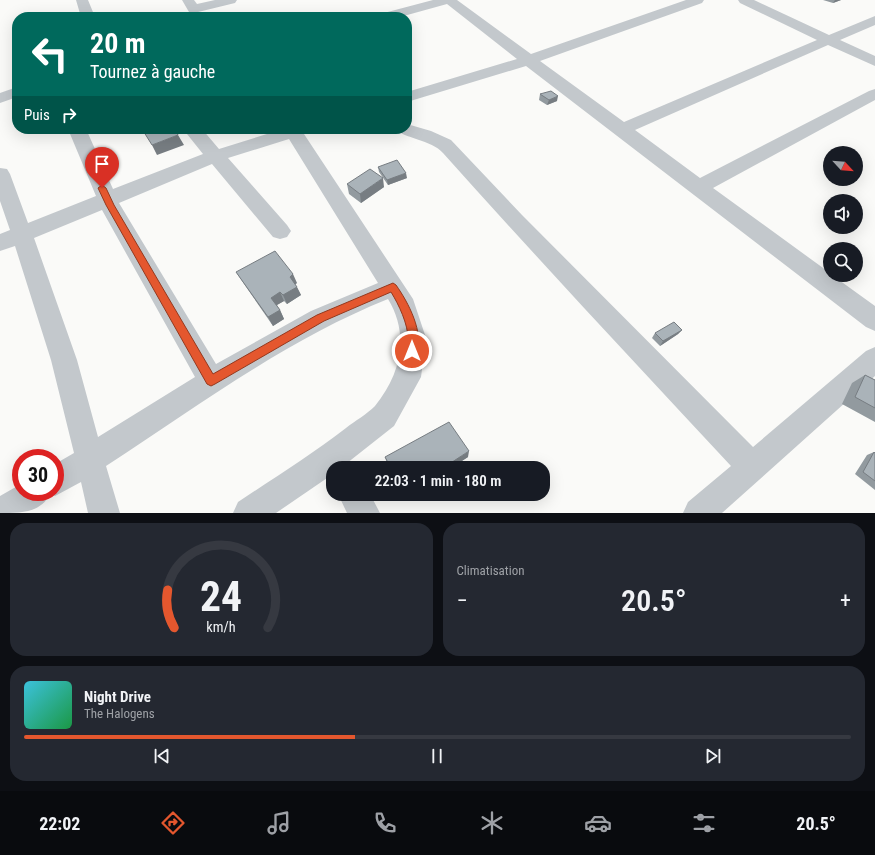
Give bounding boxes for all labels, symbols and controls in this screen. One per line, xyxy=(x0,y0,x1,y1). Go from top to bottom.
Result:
text: 20 m xyxy=(90,27,146,60)
icon: left xyxy=(24,28,76,80)
text: Tournez à gauche xyxy=(90,61,215,82)
icon: right xyxy=(58,104,80,126)
text: Puis xyxy=(24,106,50,124)
north arrow xyxy=(823,146,863,186)
map controls xyxy=(823,146,863,282)
pin xyxy=(85,147,119,188)
icon: arrive xyxy=(91,153,113,175)
button: sound xyxy=(823,194,863,234)
button: search xyxy=(823,242,863,282)
position arrow xyxy=(391,330,433,372)
speed limit sign: 30 xyxy=(12,449,64,501)
text: 22:03 · 1 min · 180 m xyxy=(375,472,501,490)
text: Climatisation xyxy=(457,563,525,578)
text: 24 xyxy=(200,571,242,620)
text: 20.5° xyxy=(621,583,686,618)
text: − xyxy=(457,588,468,613)
text: + xyxy=(840,588,851,613)
text: km/h xyxy=(207,618,236,634)
text: Night Drive xyxy=(84,688,151,706)
text: The Halogens xyxy=(84,706,155,721)
icon: previous xyxy=(151,745,173,767)
icon: pause xyxy=(426,745,448,767)
icon: next xyxy=(702,745,724,767)
icon: directions xyxy=(159,809,187,837)
icon: music xyxy=(265,809,293,837)
icon: phone xyxy=(371,809,399,837)
icon: climate xyxy=(478,809,506,837)
icon: car xyxy=(584,809,612,837)
icon: filters xyxy=(690,809,718,837)
text: 22:02 xyxy=(39,813,80,834)
text: 20.5° xyxy=(796,813,836,834)

